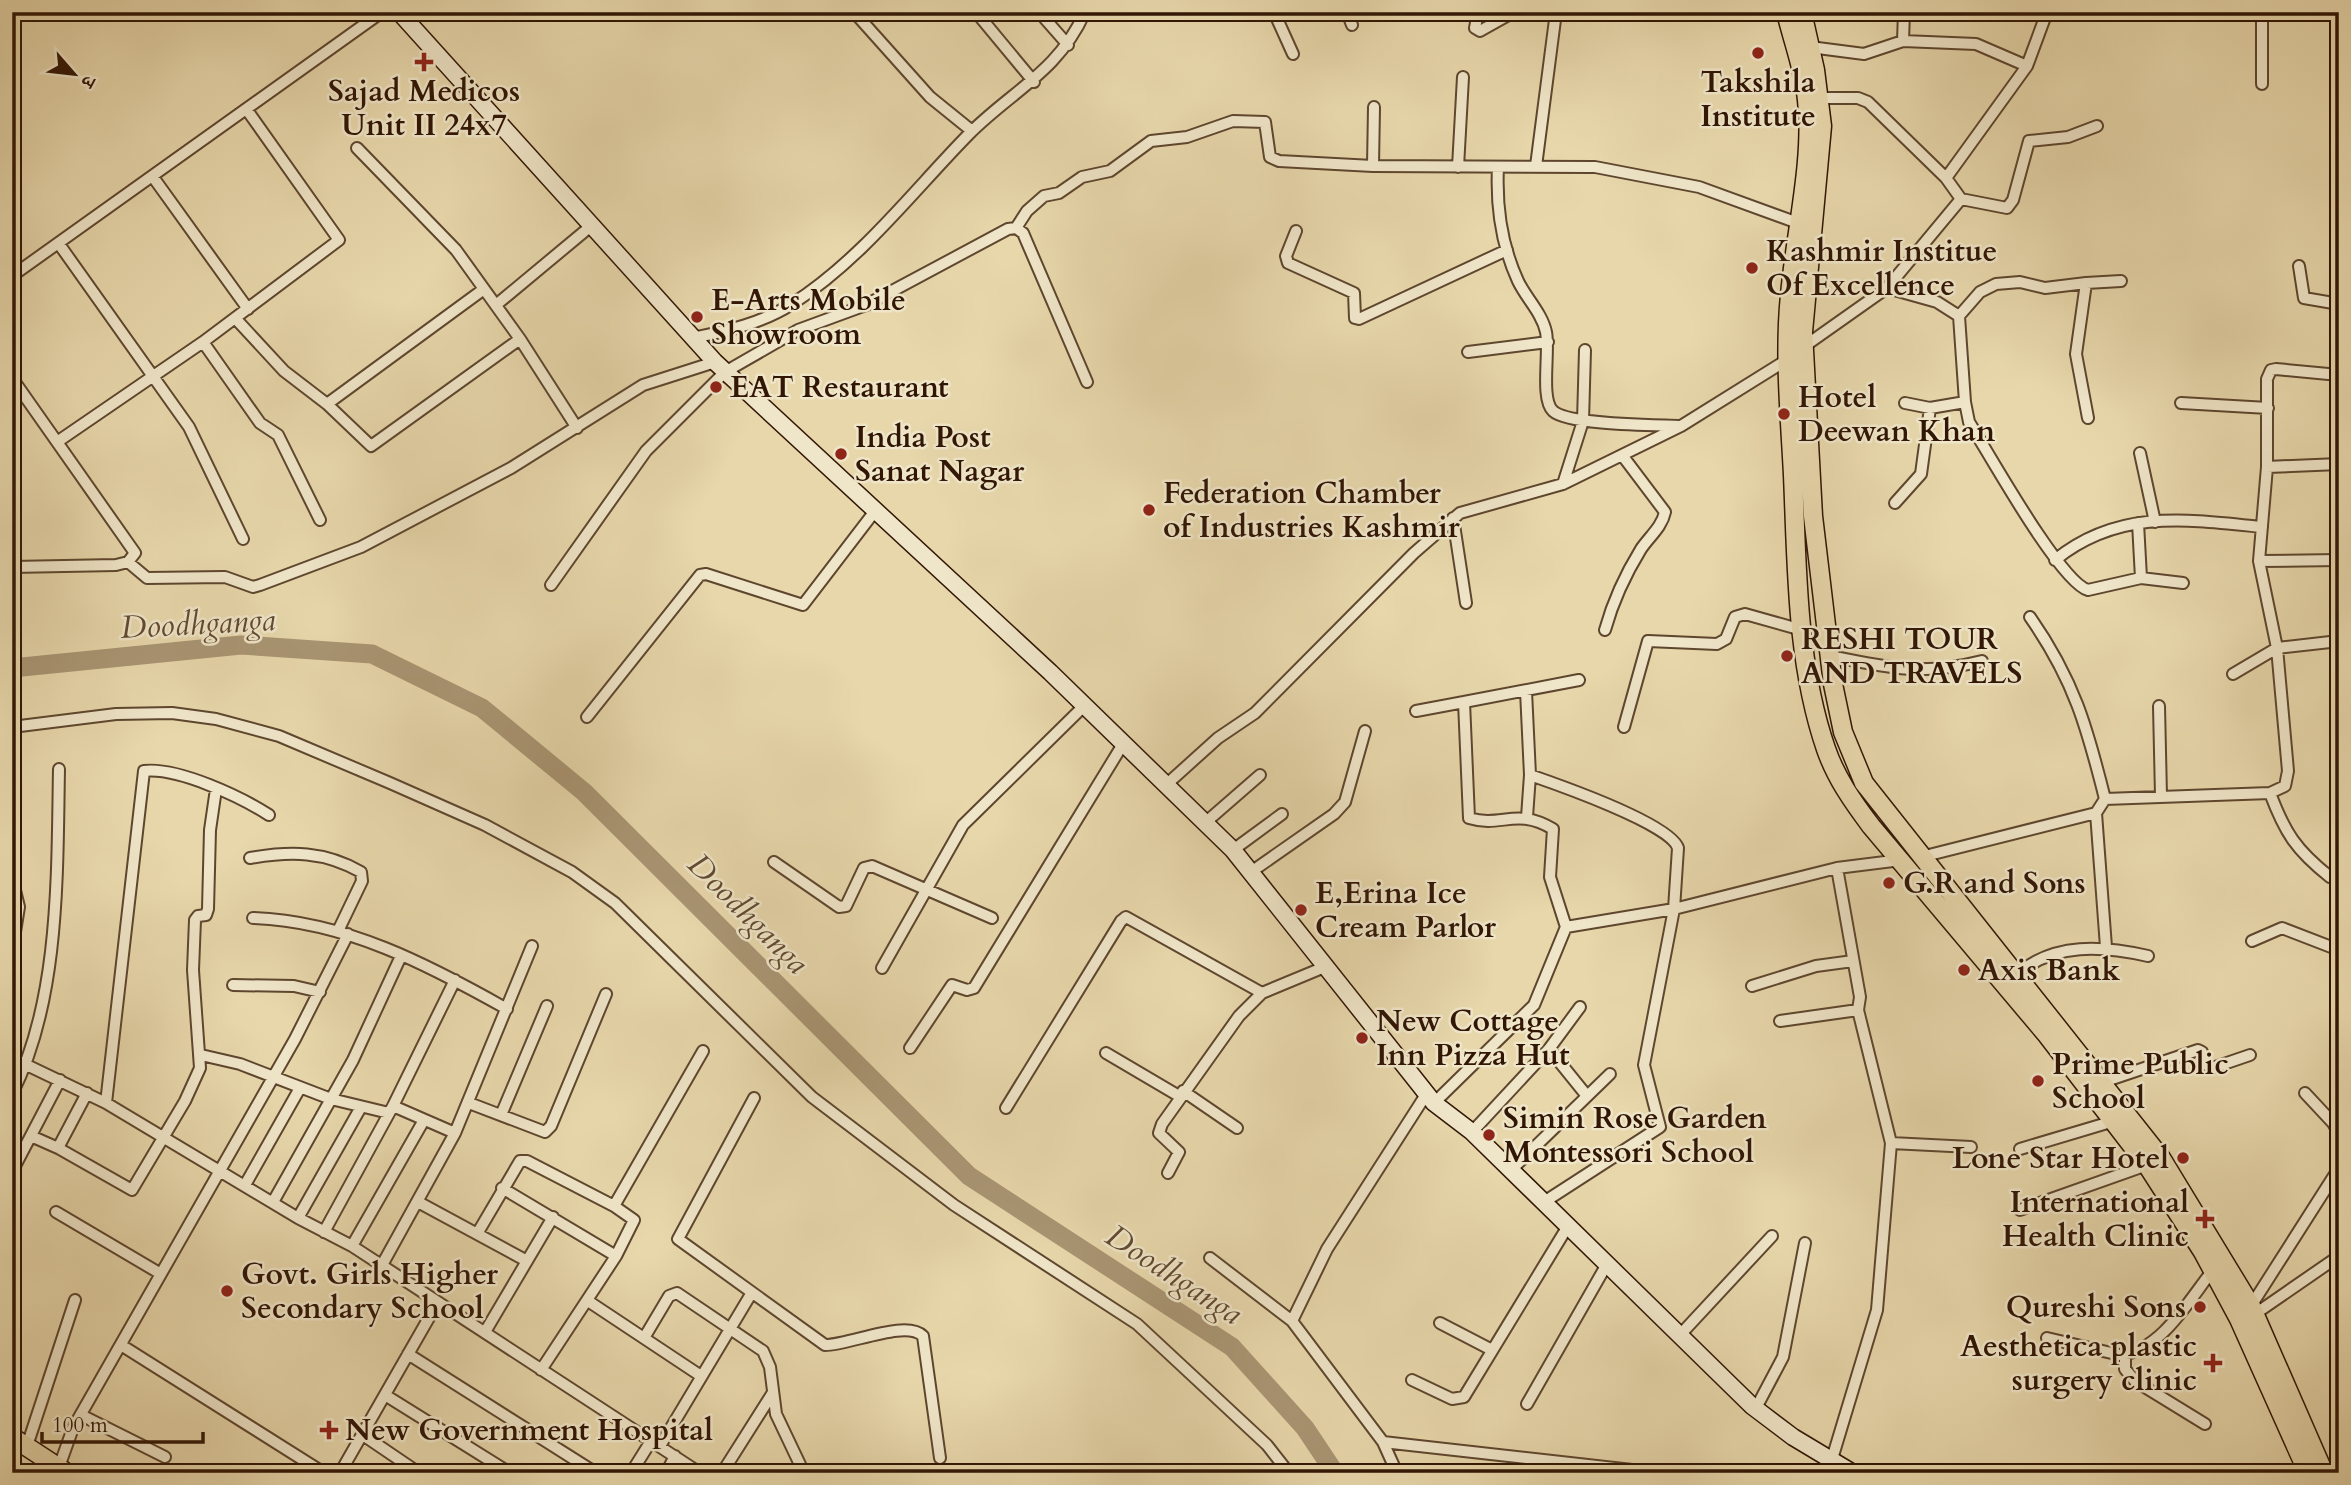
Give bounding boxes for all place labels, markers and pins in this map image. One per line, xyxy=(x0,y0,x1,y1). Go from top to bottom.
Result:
marker: Takshila Institute xyxy=(1750,45,1766,61)
marker: Sajad Medicos Unit II 24x7 xyxy=(416,54,432,70)
place label: Takshila Institute xyxy=(1700,62,1816,137)
place label: Sajad Medicos Unit II 24x7 xyxy=(328,71,520,146)
place label: Kashmir Institue Of Excellence xyxy=(1766,231,1997,306)
marker: Kashmir Institue Of Excellence xyxy=(1744,260,1760,276)
place label: E-Arts Mobile Showroom xyxy=(711,280,906,355)
marker: E-Arts Mobile Showroom xyxy=(689,309,705,325)
place label: EAT Restaurant xyxy=(730,367,949,408)
place label: Hotel Deewan Khan xyxy=(1798,377,1995,452)
marker: EAT Restaurant xyxy=(708,379,724,395)
marker: Hotel Deewan Khan xyxy=(1776,406,1792,422)
place label: India Post Sanat Nagar xyxy=(855,417,1025,492)
marker: India Post Sanat Nagar xyxy=(833,446,849,462)
place label: Federation Chamber of Industries Kashmir xyxy=(1163,473,1461,548)
marker: Federation Chamber of Industries Kashmir xyxy=(1141,502,1157,518)
place label: RESHI TOUR AND TRAVELS xyxy=(1801,619,2022,694)
marker: RESHI TOUR AND TRAVELS xyxy=(1779,648,1795,664)
place label: G.R and Sons xyxy=(1903,863,2086,904)
place label: E,Erina Ice Cream Parlor xyxy=(1315,873,1497,948)
marker: G.R and Sons xyxy=(1881,875,1897,891)
marker: E,Erina Ice Cream Parlor xyxy=(1293,902,1309,918)
place label: Axis Bank xyxy=(1978,950,2120,991)
marker: Axis Bank xyxy=(1956,962,1972,978)
place label: New Cottage Inn Pizza Hut xyxy=(1376,1001,1570,1076)
marker: New Cottage Inn Pizza Hut xyxy=(1354,1030,1370,1046)
place label: Prime Public School xyxy=(2052,1044,2229,1119)
marker: Prime Public School xyxy=(2030,1073,2046,1089)
place label: Simin Rose Garden Montessori School xyxy=(1503,1098,1767,1173)
marker: Simin Rose Garden Montessori School xyxy=(1481,1127,1497,1143)
place label: Lone Star Hotel xyxy=(1952,1138,2169,1179)
marker: Lone Star Hotel xyxy=(2175,1150,2191,1166)
place label: International Health Clinic xyxy=(2002,1182,2189,1257)
marker: International Health Clinic xyxy=(2195,1209,2215,1229)
place label: Govt. Girls Higher Secondary School xyxy=(241,1254,499,1329)
marker: Govt. Girls Higher Secondary School xyxy=(219,1283,235,1299)
place label: Qureshi Sons xyxy=(2006,1287,2186,1328)
marker: Qureshi Sons xyxy=(2192,1299,2208,1315)
place label: Aesthetica plastic surgery clinic xyxy=(1960,1326,2197,1401)
marker: Aesthetica plastic surgery clinic xyxy=(2203,1353,2223,1373)
place label: New Government Hospital xyxy=(345,1410,713,1451)
marker: New Government Hospital xyxy=(319,1420,339,1440)

